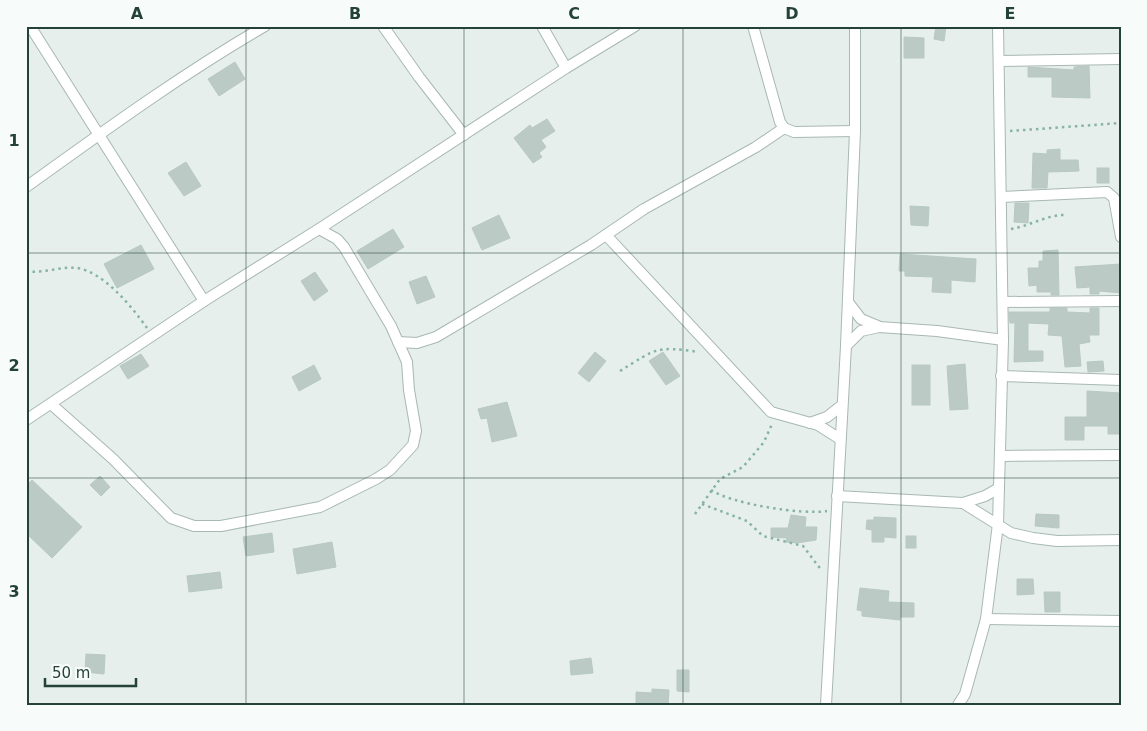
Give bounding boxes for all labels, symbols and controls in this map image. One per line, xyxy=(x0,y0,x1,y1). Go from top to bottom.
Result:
text: A xyxy=(131,4,144,23)
text: B xyxy=(349,4,361,23)
text: C xyxy=(568,4,580,23)
text: D xyxy=(785,4,799,23)
text: E xyxy=(1005,4,1015,23)
text: 1 xyxy=(8,131,20,150)
text: 2 xyxy=(8,356,20,375)
text: 3 xyxy=(8,582,20,601)
scale bar xyxy=(45,656,136,688)
text: 50 m xyxy=(52,664,90,682)

